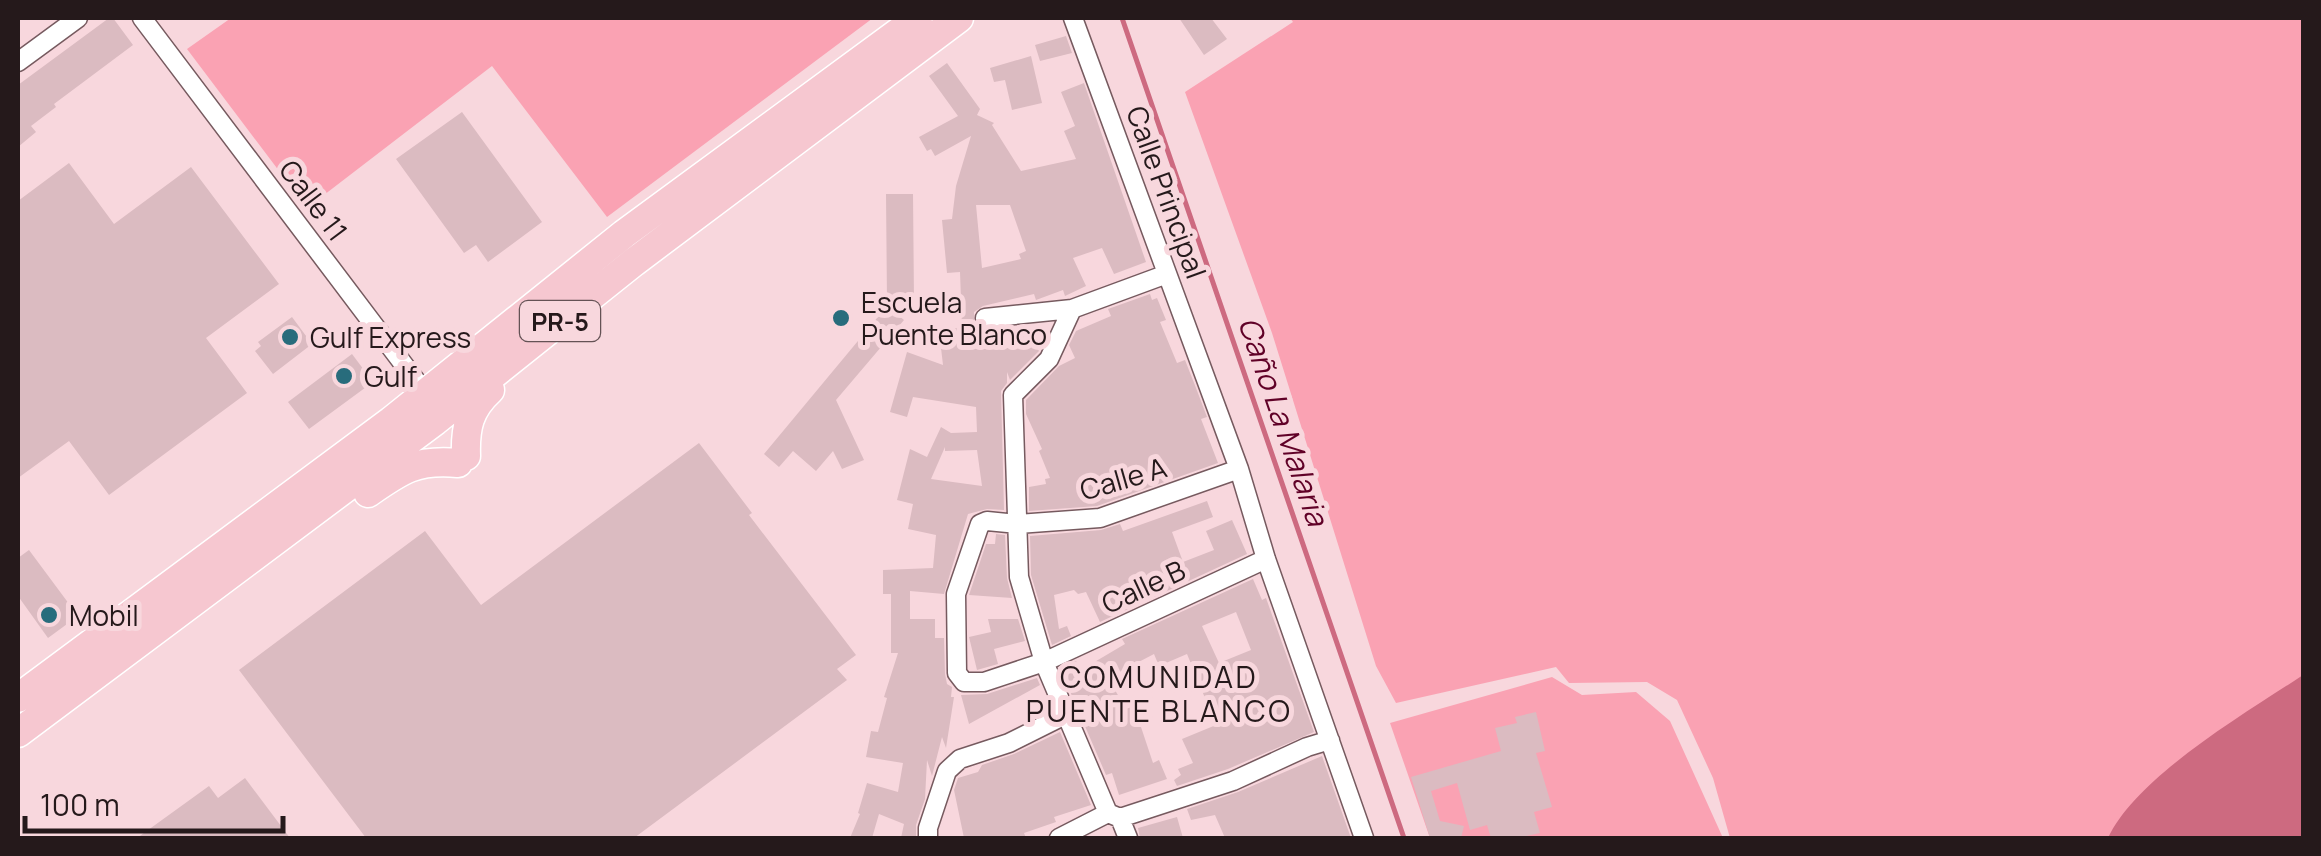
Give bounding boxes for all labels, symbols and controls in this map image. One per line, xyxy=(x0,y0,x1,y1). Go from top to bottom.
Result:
street label: Calle Principal xyxy=(1118,100,1216,284)
street label: Calle 11 xyxy=(271,152,357,248)
place label: Escuela Puente Blanco xyxy=(861,283,1047,353)
road number: PR-5 xyxy=(520,301,600,341)
marker: Escuela Puente Blanco xyxy=(830,307,852,329)
water label: Caño La Malaria xyxy=(1229,311,1339,532)
place label: Gulf Express xyxy=(310,318,471,356)
marker: Gulf Express xyxy=(279,326,301,348)
place label: Gulf xyxy=(364,357,417,395)
marker: Gulf xyxy=(333,365,355,387)
street label: Calle A xyxy=(1075,447,1171,508)
street label: Calle B xyxy=(1095,550,1191,622)
place label: Mobil xyxy=(69,596,139,634)
marker: Mobil xyxy=(38,604,60,626)
district label: COMUNIDAD PUENTE BLANCO xyxy=(1026,656,1292,731)
scale bar xyxy=(25,771,282,833)
text: 100 m xyxy=(40,784,120,825)

